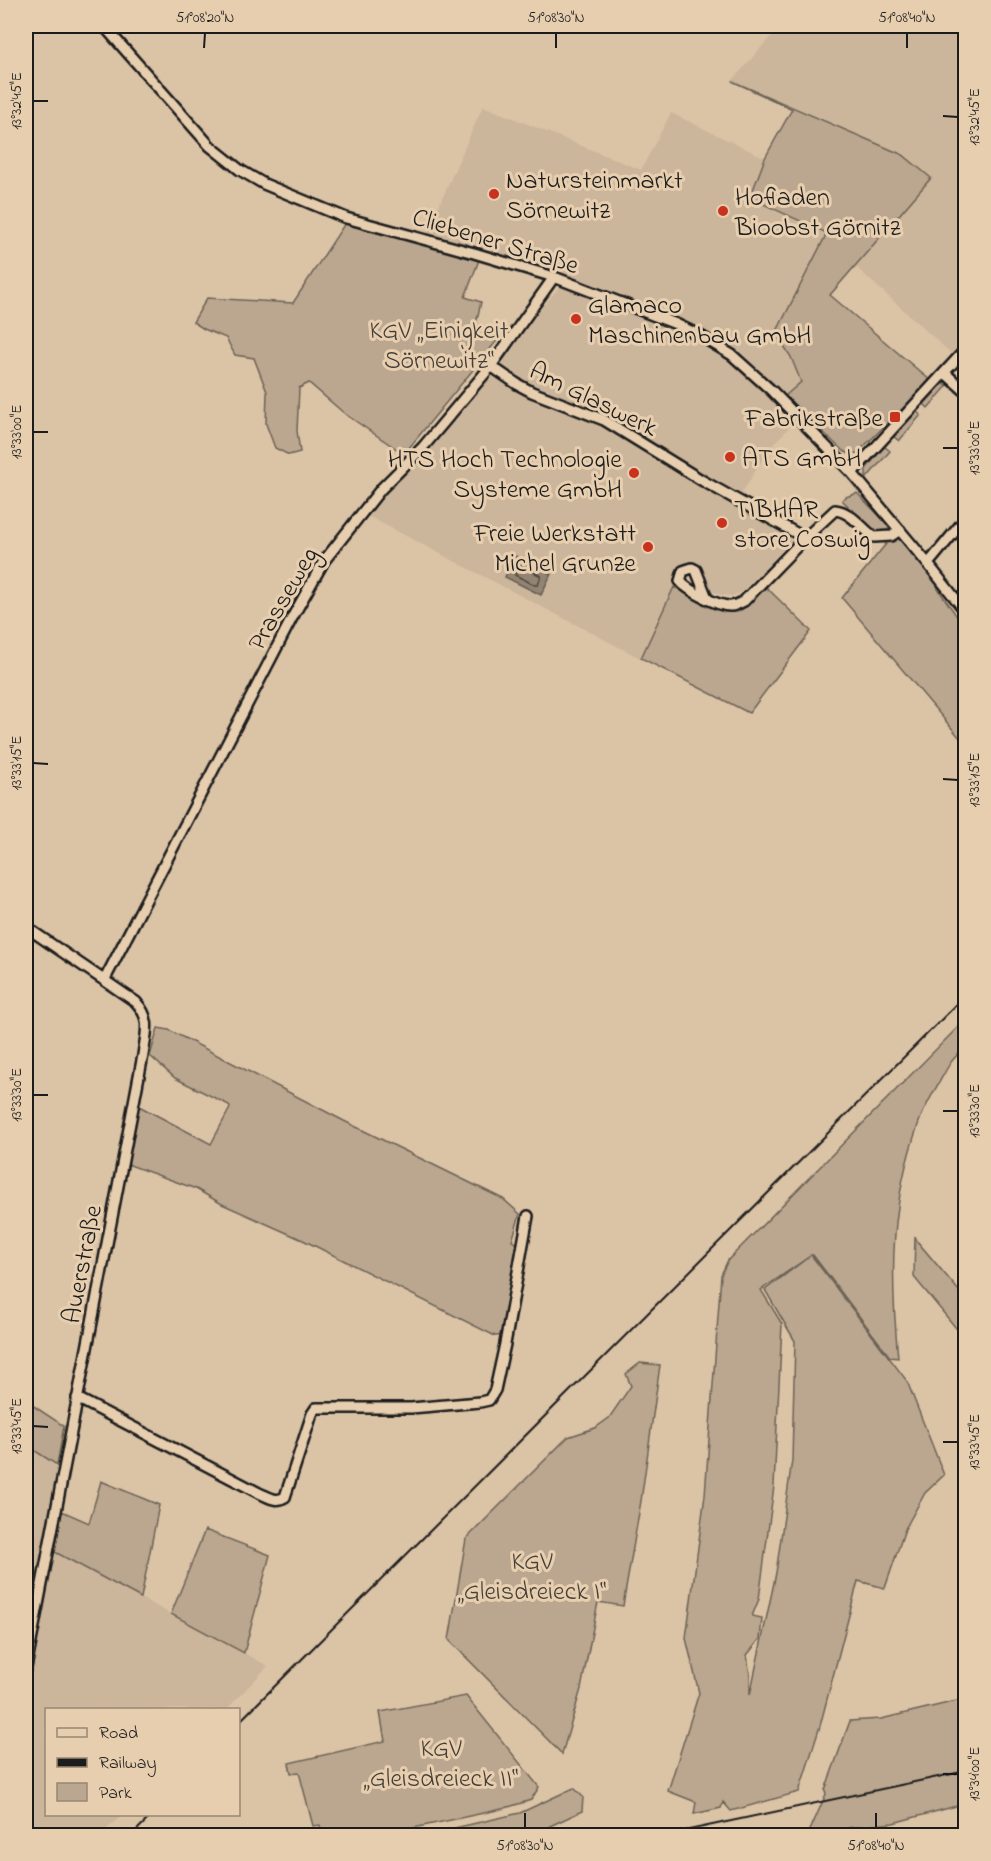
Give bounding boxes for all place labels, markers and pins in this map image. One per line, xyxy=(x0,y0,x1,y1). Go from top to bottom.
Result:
place label: Natursteinmarkt Sörnewitz xyxy=(506,163,683,231)
place label: Hofladen Bioobst Görnitz xyxy=(734,180,901,248)
marker: Natursteinmarkt Sörnewitz xyxy=(487,187,501,201)
marker: Hofladen Bioobst Görnitz xyxy=(716,204,730,218)
place label: Glamaco Maschinenbau GmbH xyxy=(588,288,811,356)
marker: Glamaco Maschinenbau GmbH xyxy=(569,312,583,326)
place label: Fabrikstraße xyxy=(744,401,883,439)
marker: Fabrikstraße xyxy=(888,410,902,424)
place label: ATS GmbH xyxy=(742,441,861,479)
place label: HTS Hoch Technologie Systeme GmbH xyxy=(388,442,622,510)
marker: ATS GmbH xyxy=(723,450,737,464)
marker: HTS Hoch Technologie Systeme GmbH xyxy=(627,466,641,480)
place label: TIBHAR store Coswig xyxy=(734,492,870,560)
place label: Freie Werkstatt Michel Grunze xyxy=(473,516,636,584)
marker: TIBHAR store Coswig xyxy=(715,516,729,530)
marker: Freie Werkstatt Michel Grunze xyxy=(641,540,655,554)

